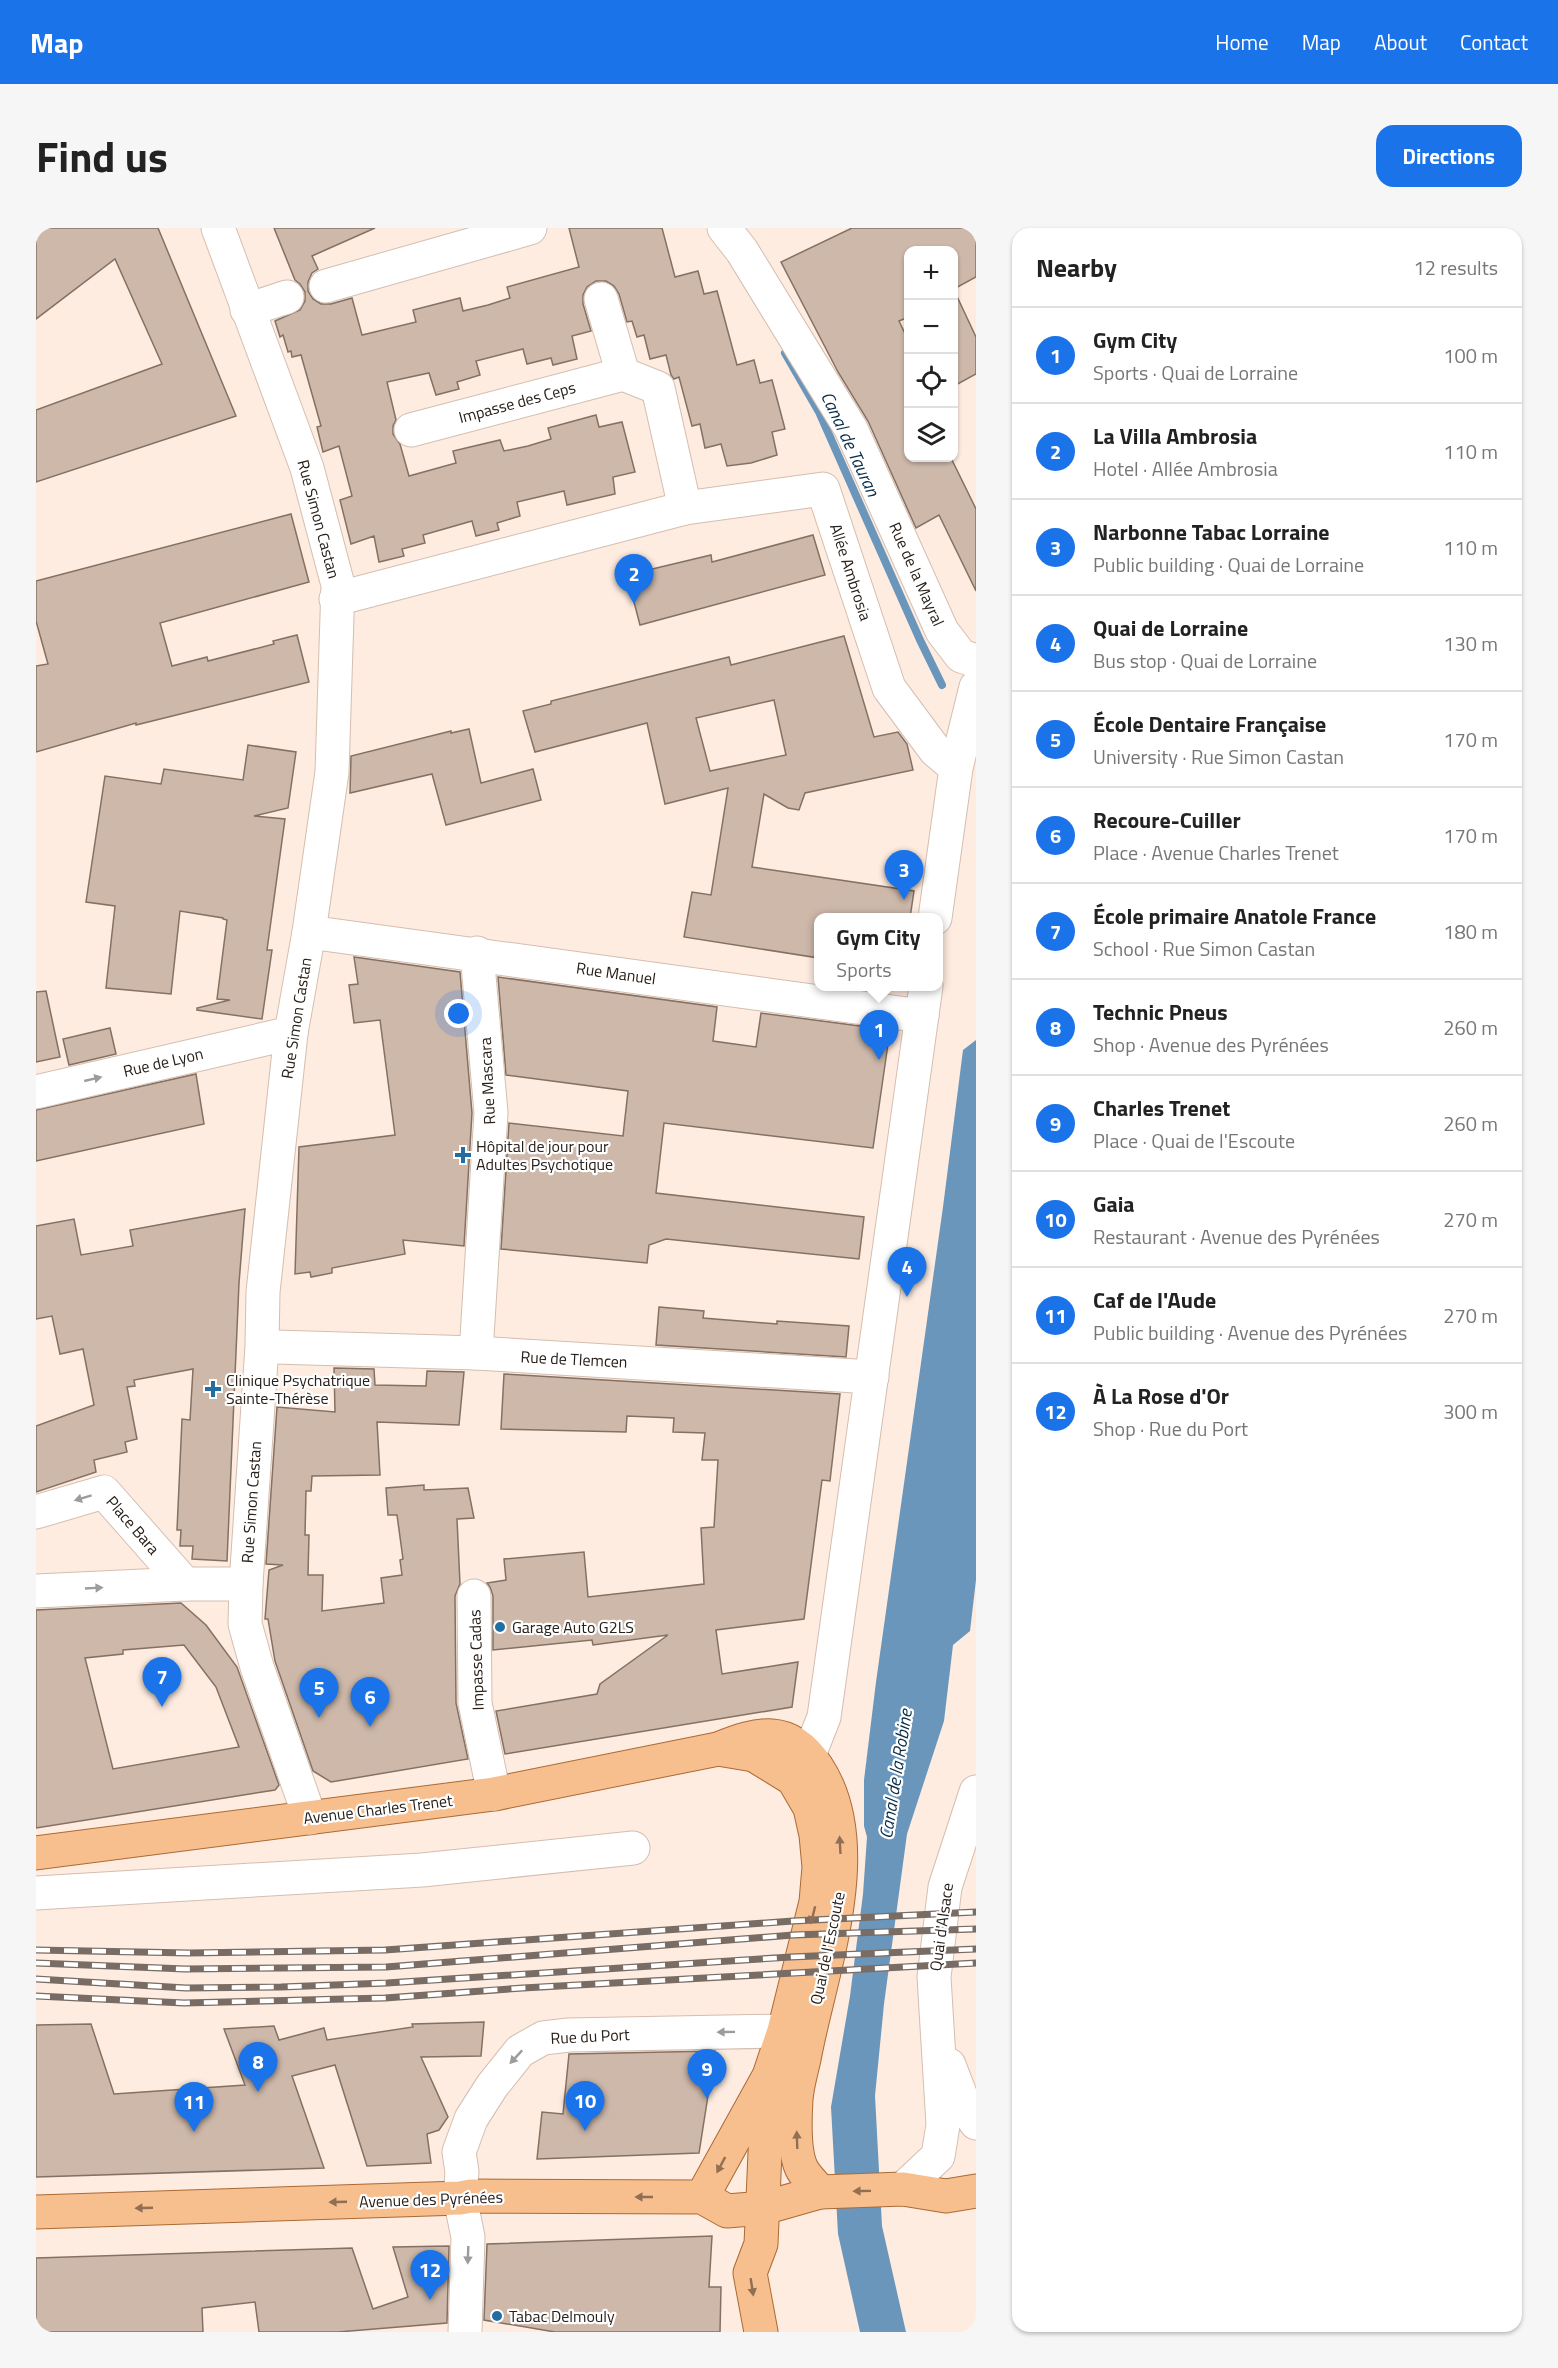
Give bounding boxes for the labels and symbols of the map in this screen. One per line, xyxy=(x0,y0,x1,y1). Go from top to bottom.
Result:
street label: Impasse des Ceps xyxy=(456,375,578,429)
water label: Canal de Tauran xyxy=(814,387,887,502)
street label: Rue Simon Castan xyxy=(292,457,346,581)
street label: Rue de la Mayral xyxy=(883,518,951,630)
street label: Allée Ambrosia xyxy=(824,520,878,624)
pin: 2 xyxy=(614,554,654,604)
pin: 3 xyxy=(884,850,924,900)
street label: Rue Simon Castan xyxy=(275,956,317,1080)
street label: Rue Manuel xyxy=(575,956,657,990)
your location xyxy=(444,999,473,1028)
pin: 1 xyxy=(860,1010,898,1060)
street label: Rue Mascara xyxy=(473,1037,501,1125)
street label: Rue de Lyon xyxy=(121,1041,205,1083)
one-way arrow xyxy=(84,1073,102,1083)
place label: Hôpital de jour pour Adultes Psychotique xyxy=(476,1134,613,1176)
marker: Hôpital de jour pour Adultes Psychotique xyxy=(454,1146,472,1164)
pin: 4 xyxy=(888,1248,926,1297)
street label: Rue de Tlemcen xyxy=(520,1344,628,1374)
place label: Clinique Psychatrique Sainte-Thérèse xyxy=(226,1368,370,1410)
marker: Clinique Psychatrique Sainte-Thérèse xyxy=(204,1380,222,1398)
street label: Rue Simon Castan xyxy=(235,1440,267,1564)
street label: Place Bara xyxy=(101,1490,165,1560)
one-way arrow xyxy=(74,1494,92,1503)
one-way arrow xyxy=(85,1584,104,1593)
street label: Impasse Cadas xyxy=(462,1609,490,1711)
place label: Garage Auto G2LS xyxy=(512,1615,634,1639)
marker: Garage Auto G2LS xyxy=(493,1620,507,1634)
pin: 7 xyxy=(142,1658,182,1707)
pin: 5 xyxy=(300,1668,338,1718)
pin: 6 xyxy=(350,1678,390,1727)
water label: Canal de la Robine xyxy=(872,1706,919,1841)
street label: Avenue Charles Trenet xyxy=(302,1788,454,1830)
one-way arrow xyxy=(835,1835,844,1854)
street label: Quai d'Alsace xyxy=(923,1881,959,1973)
street label: Quai de l'Escoute xyxy=(803,1889,851,2007)
one-way arrow xyxy=(808,1907,817,1925)
street label: Rue du Port xyxy=(550,2022,631,2050)
one-way arrow xyxy=(716,2027,735,2037)
pin: 8 xyxy=(238,2042,278,2092)
one-way arrow xyxy=(509,2049,523,2064)
pin: 9 xyxy=(688,2050,726,2099)
pin: 11 xyxy=(174,2082,214,2132)
pin: 10 xyxy=(566,2082,604,2131)
one-way arrow xyxy=(793,2131,802,2150)
one-way arrow xyxy=(716,2157,726,2174)
street label: Avenue des Pyrénées xyxy=(359,2184,503,2214)
one-way arrow xyxy=(852,2186,871,2195)
one-way arrow xyxy=(634,2192,653,2201)
one-way arrow xyxy=(329,2197,348,2207)
one-way arrow xyxy=(134,2204,153,2213)
one-way arrow xyxy=(463,2246,472,2265)
pin: 12 xyxy=(410,2250,450,2300)
one-way arrow xyxy=(748,2278,757,2297)
place label: Tabac Delmouly xyxy=(509,2304,615,2328)
marker: Tabac Delmouly xyxy=(490,2309,504,2323)

